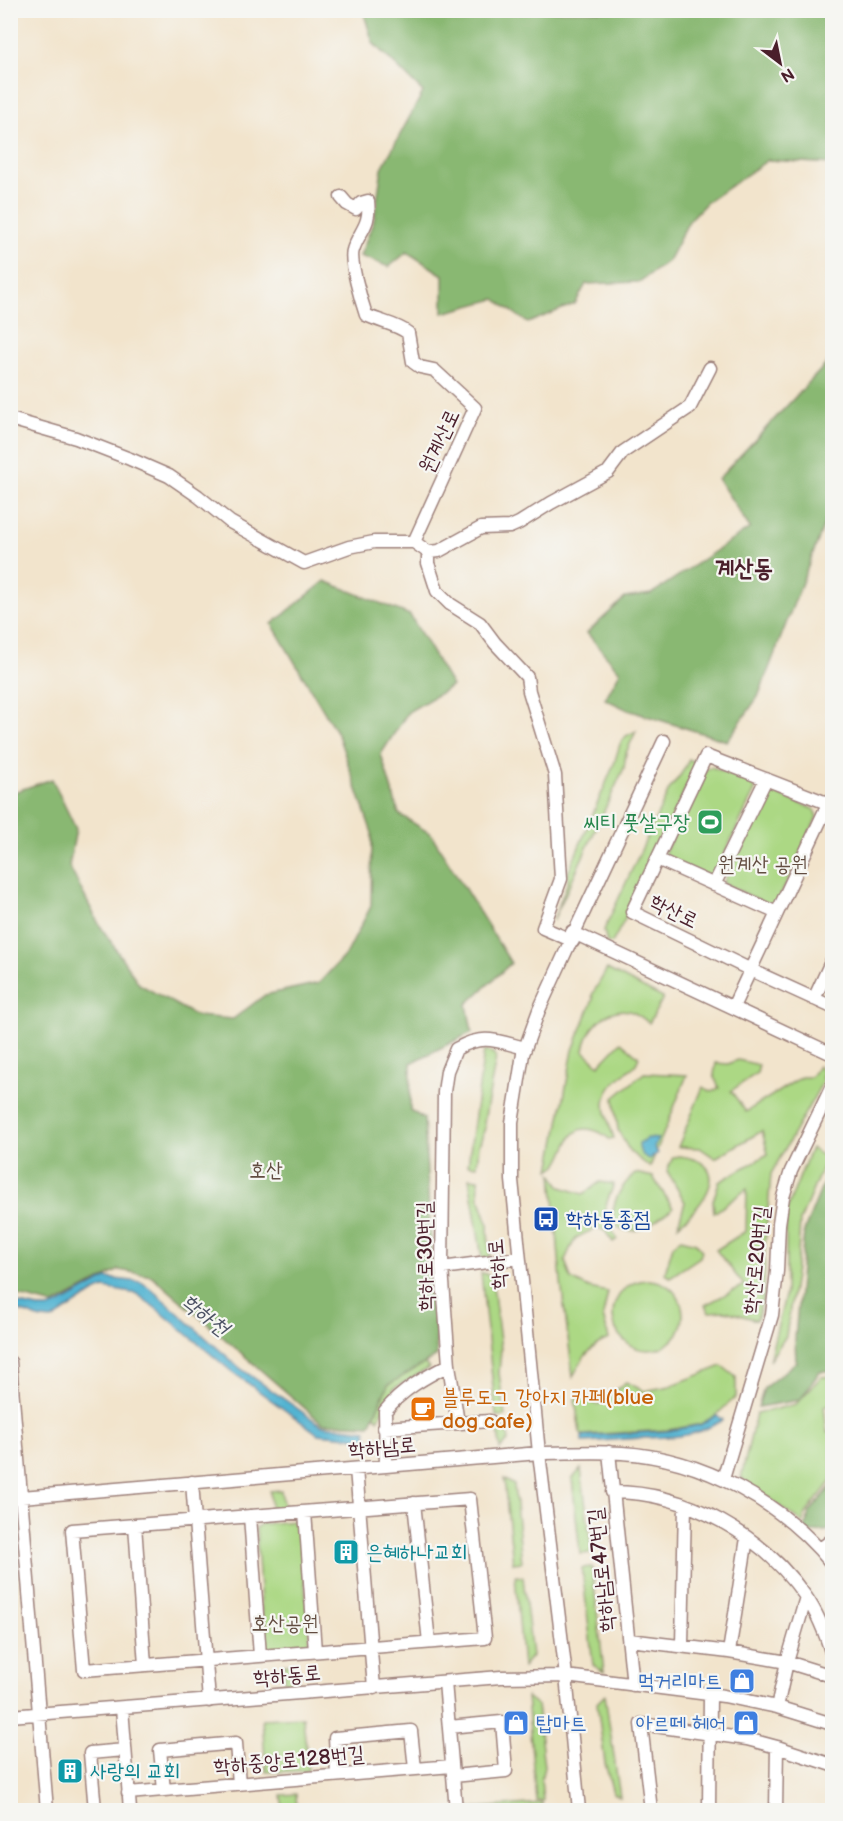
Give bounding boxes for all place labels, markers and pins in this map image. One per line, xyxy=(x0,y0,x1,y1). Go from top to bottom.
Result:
sports icon: 씨티 풋살구장 xyxy=(695,807,725,837)
place label: 씨티 풋살구장 xyxy=(583,810,690,835)
bus stop icon: 학하동종점 xyxy=(531,1204,561,1234)
place label: 학하동종점 xyxy=(566,1207,651,1232)
place label: 블루도그 강아지 카페(blue dog cafe) xyxy=(442,1385,654,1434)
cafe icon: 블루도그 강아지 카페(blue dog cafe) xyxy=(408,1394,438,1424)
building icon: 은혜하나교회 xyxy=(331,1537,361,1567)
place label: 은혜하나교회 xyxy=(366,1540,467,1565)
shop icon: 먹거리마트 xyxy=(727,1666,757,1696)
place label: 먹거리마트 xyxy=(638,1669,722,1694)
shop icon: 탑마트 xyxy=(501,1708,531,1738)
shop icon: 아르떼 헤어 xyxy=(731,1708,761,1738)
place label: 탑마트 xyxy=(536,1711,587,1736)
place label: 아르떼 헤어 xyxy=(636,1711,726,1736)
building icon: 사랑의 교회 xyxy=(55,1756,85,1786)
place label: 사랑의 교회 xyxy=(90,1759,180,1784)

